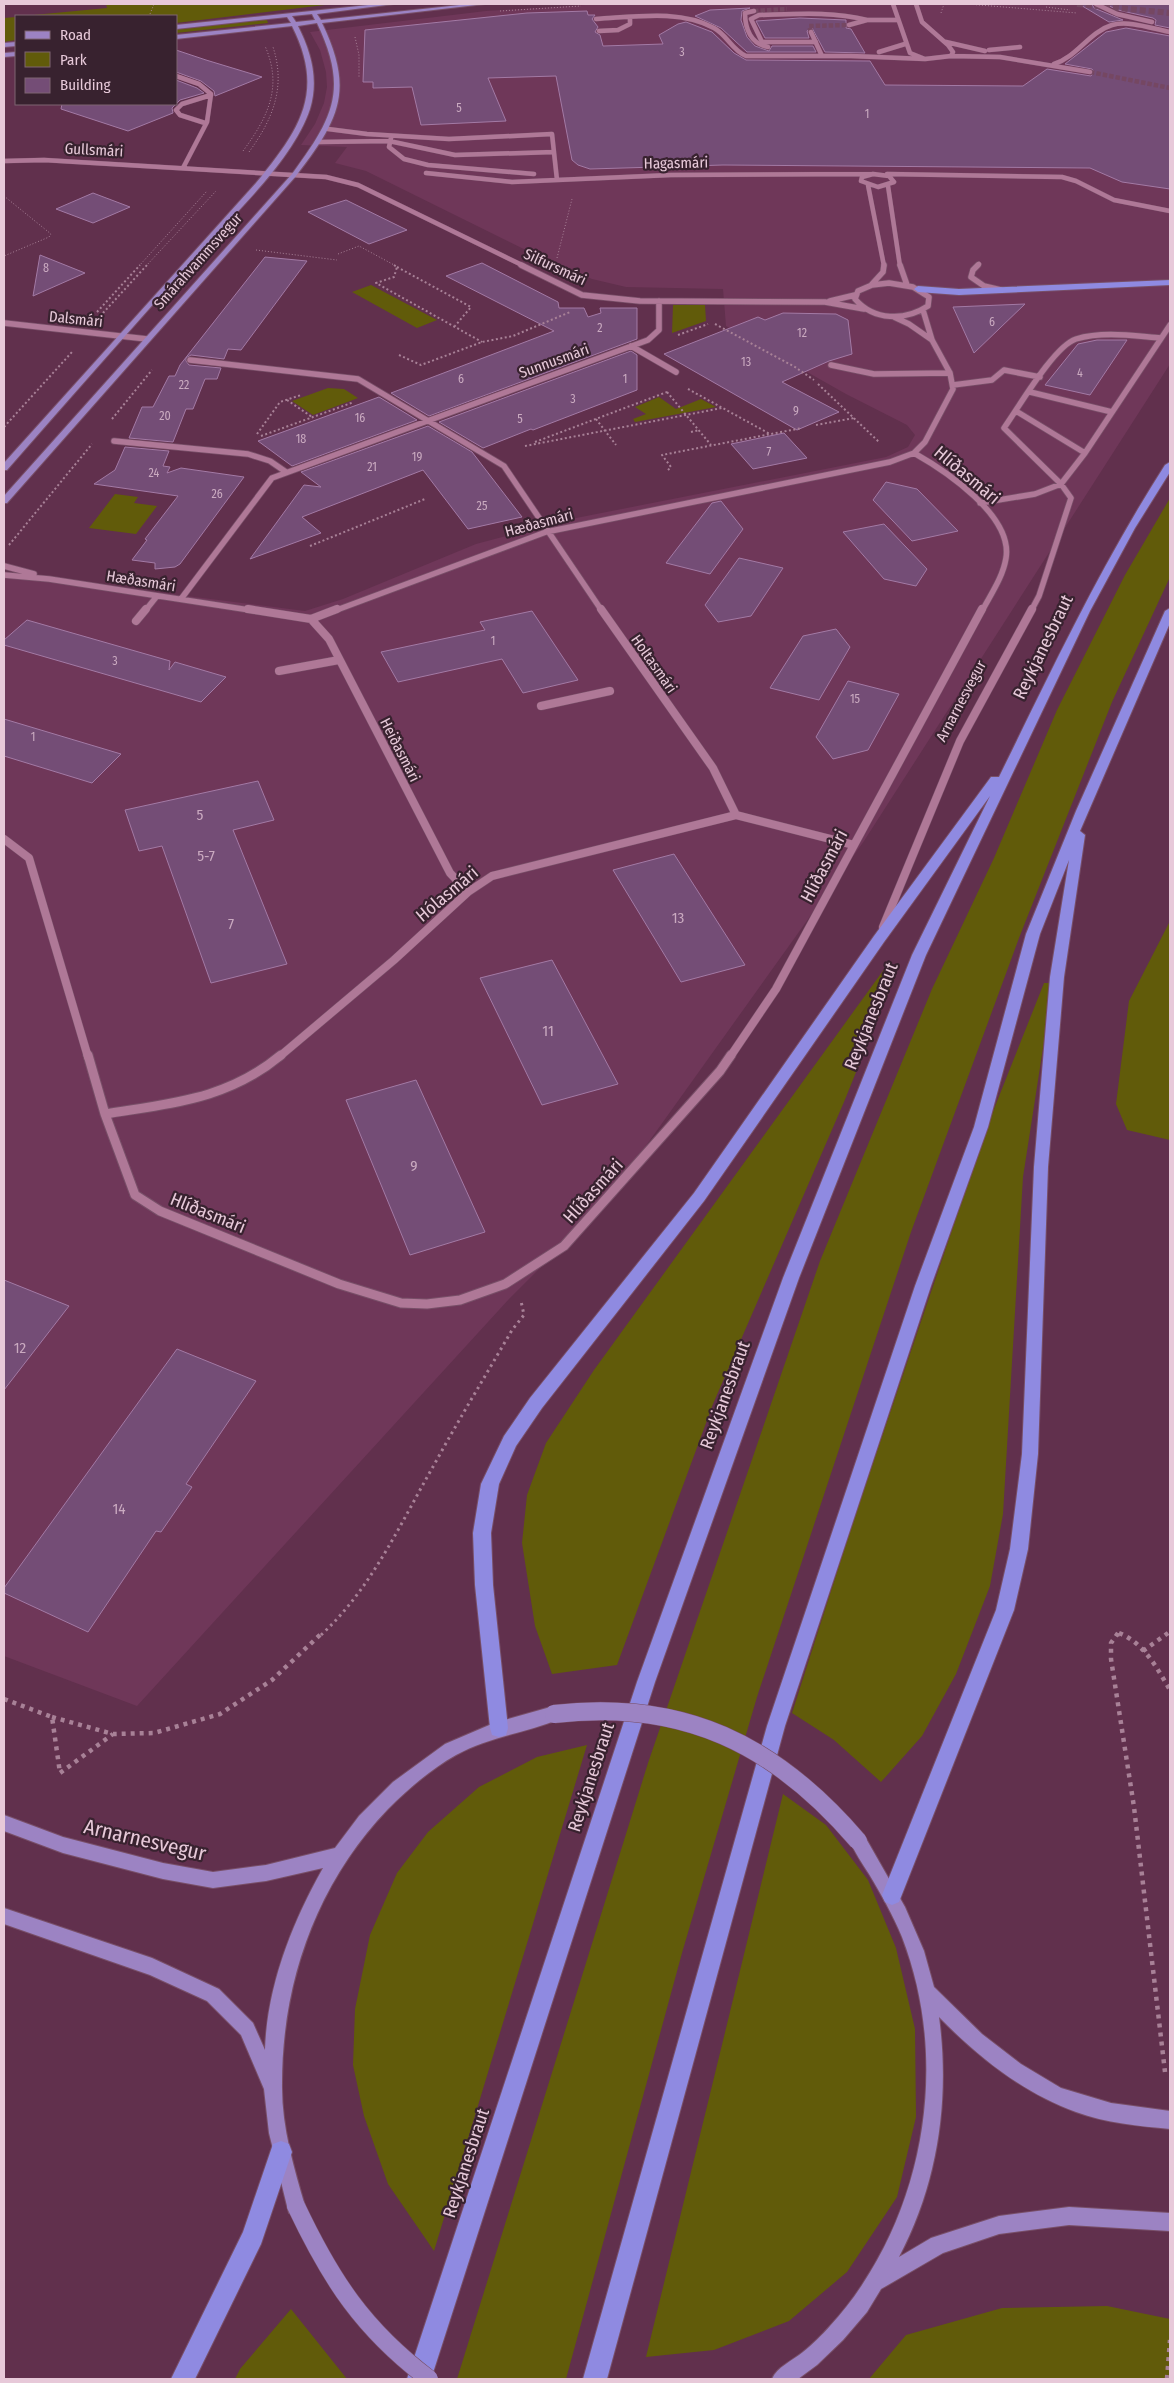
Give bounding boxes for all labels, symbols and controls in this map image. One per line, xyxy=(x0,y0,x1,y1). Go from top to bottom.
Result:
legend xyxy=(15,15,178,105)
text: Road xyxy=(60,26,91,44)
house number: 3 xyxy=(679,45,685,59)
text: Park xyxy=(60,51,87,69)
text: Building xyxy=(60,76,111,94)
house number: 5 xyxy=(456,101,462,115)
house number: 1 xyxy=(865,107,869,121)
street label: Gullsmári xyxy=(64,139,124,161)
street label: Hagasmári xyxy=(644,153,708,173)
street label: Smárahvammsvegur xyxy=(150,209,246,313)
street label: Silfursmári xyxy=(521,245,589,289)
house number: 8 xyxy=(43,261,49,275)
street label: Dalsmári xyxy=(48,307,104,331)
house number: 6 xyxy=(989,315,995,329)
house number: 2 xyxy=(597,321,603,335)
house number: 12 xyxy=(797,326,807,340)
street label: Sunnusmári xyxy=(517,340,591,382)
house number: 13 xyxy=(741,355,751,369)
house number: 4 xyxy=(1077,366,1083,380)
house number: 6 xyxy=(458,372,464,386)
house number: 1 xyxy=(623,372,627,386)
house number: 22 xyxy=(179,378,189,392)
house number: 3 xyxy=(570,392,576,406)
house number: 9 xyxy=(793,404,799,418)
house number: 20 xyxy=(159,409,171,423)
house number: 16 xyxy=(355,411,365,425)
house number: 5 xyxy=(517,412,523,426)
house number: 18 xyxy=(296,432,306,446)
street label: Hlíðasmári xyxy=(930,441,1004,509)
house number: 7 xyxy=(767,445,772,459)
house number: 19 xyxy=(412,450,422,464)
house number: 21 xyxy=(367,460,377,474)
house number: 24 xyxy=(149,466,160,480)
house number: 26 xyxy=(211,487,223,501)
house number: 25 xyxy=(477,499,488,513)
street label: Hæðasmári xyxy=(503,505,575,541)
street label: Hæðasmári xyxy=(105,567,177,595)
street label: Reykjanesbraut xyxy=(1008,591,1078,703)
street label: Holtasmári xyxy=(627,631,681,697)
house number: 1 xyxy=(491,634,495,648)
house number: 3 xyxy=(112,654,118,668)
street label: Arnarnesvegur xyxy=(932,657,990,745)
house number: 15 xyxy=(850,692,861,706)
street label: Heiðasmári xyxy=(376,715,424,785)
house number: 1 xyxy=(31,730,35,744)
house number: 5 xyxy=(197,806,204,824)
street label: Hlíðasmári xyxy=(796,826,852,906)
house number: 5-7 xyxy=(197,847,215,865)
street label: Hólasmári xyxy=(411,861,483,927)
house number: 13 xyxy=(672,909,685,927)
house number: 7 xyxy=(228,915,234,933)
street label: Reykjanesbraut xyxy=(840,959,903,1073)
house number: 11 xyxy=(542,1022,554,1040)
street label: Hlíðasmári xyxy=(558,1154,628,1228)
house number: 9 xyxy=(410,1157,418,1175)
street label: Hlíðasmári xyxy=(167,1188,249,1238)
street label: Reykjanesbraut xyxy=(695,1338,755,1452)
house number: 12 xyxy=(14,1339,27,1357)
house number: 14 xyxy=(112,1500,126,1518)
street label: Reykjanesbraut xyxy=(563,1719,619,1834)
street label: Arnarnesvegur xyxy=(81,1813,209,1867)
street label: Reykjanesbraut xyxy=(438,2105,494,2220)

